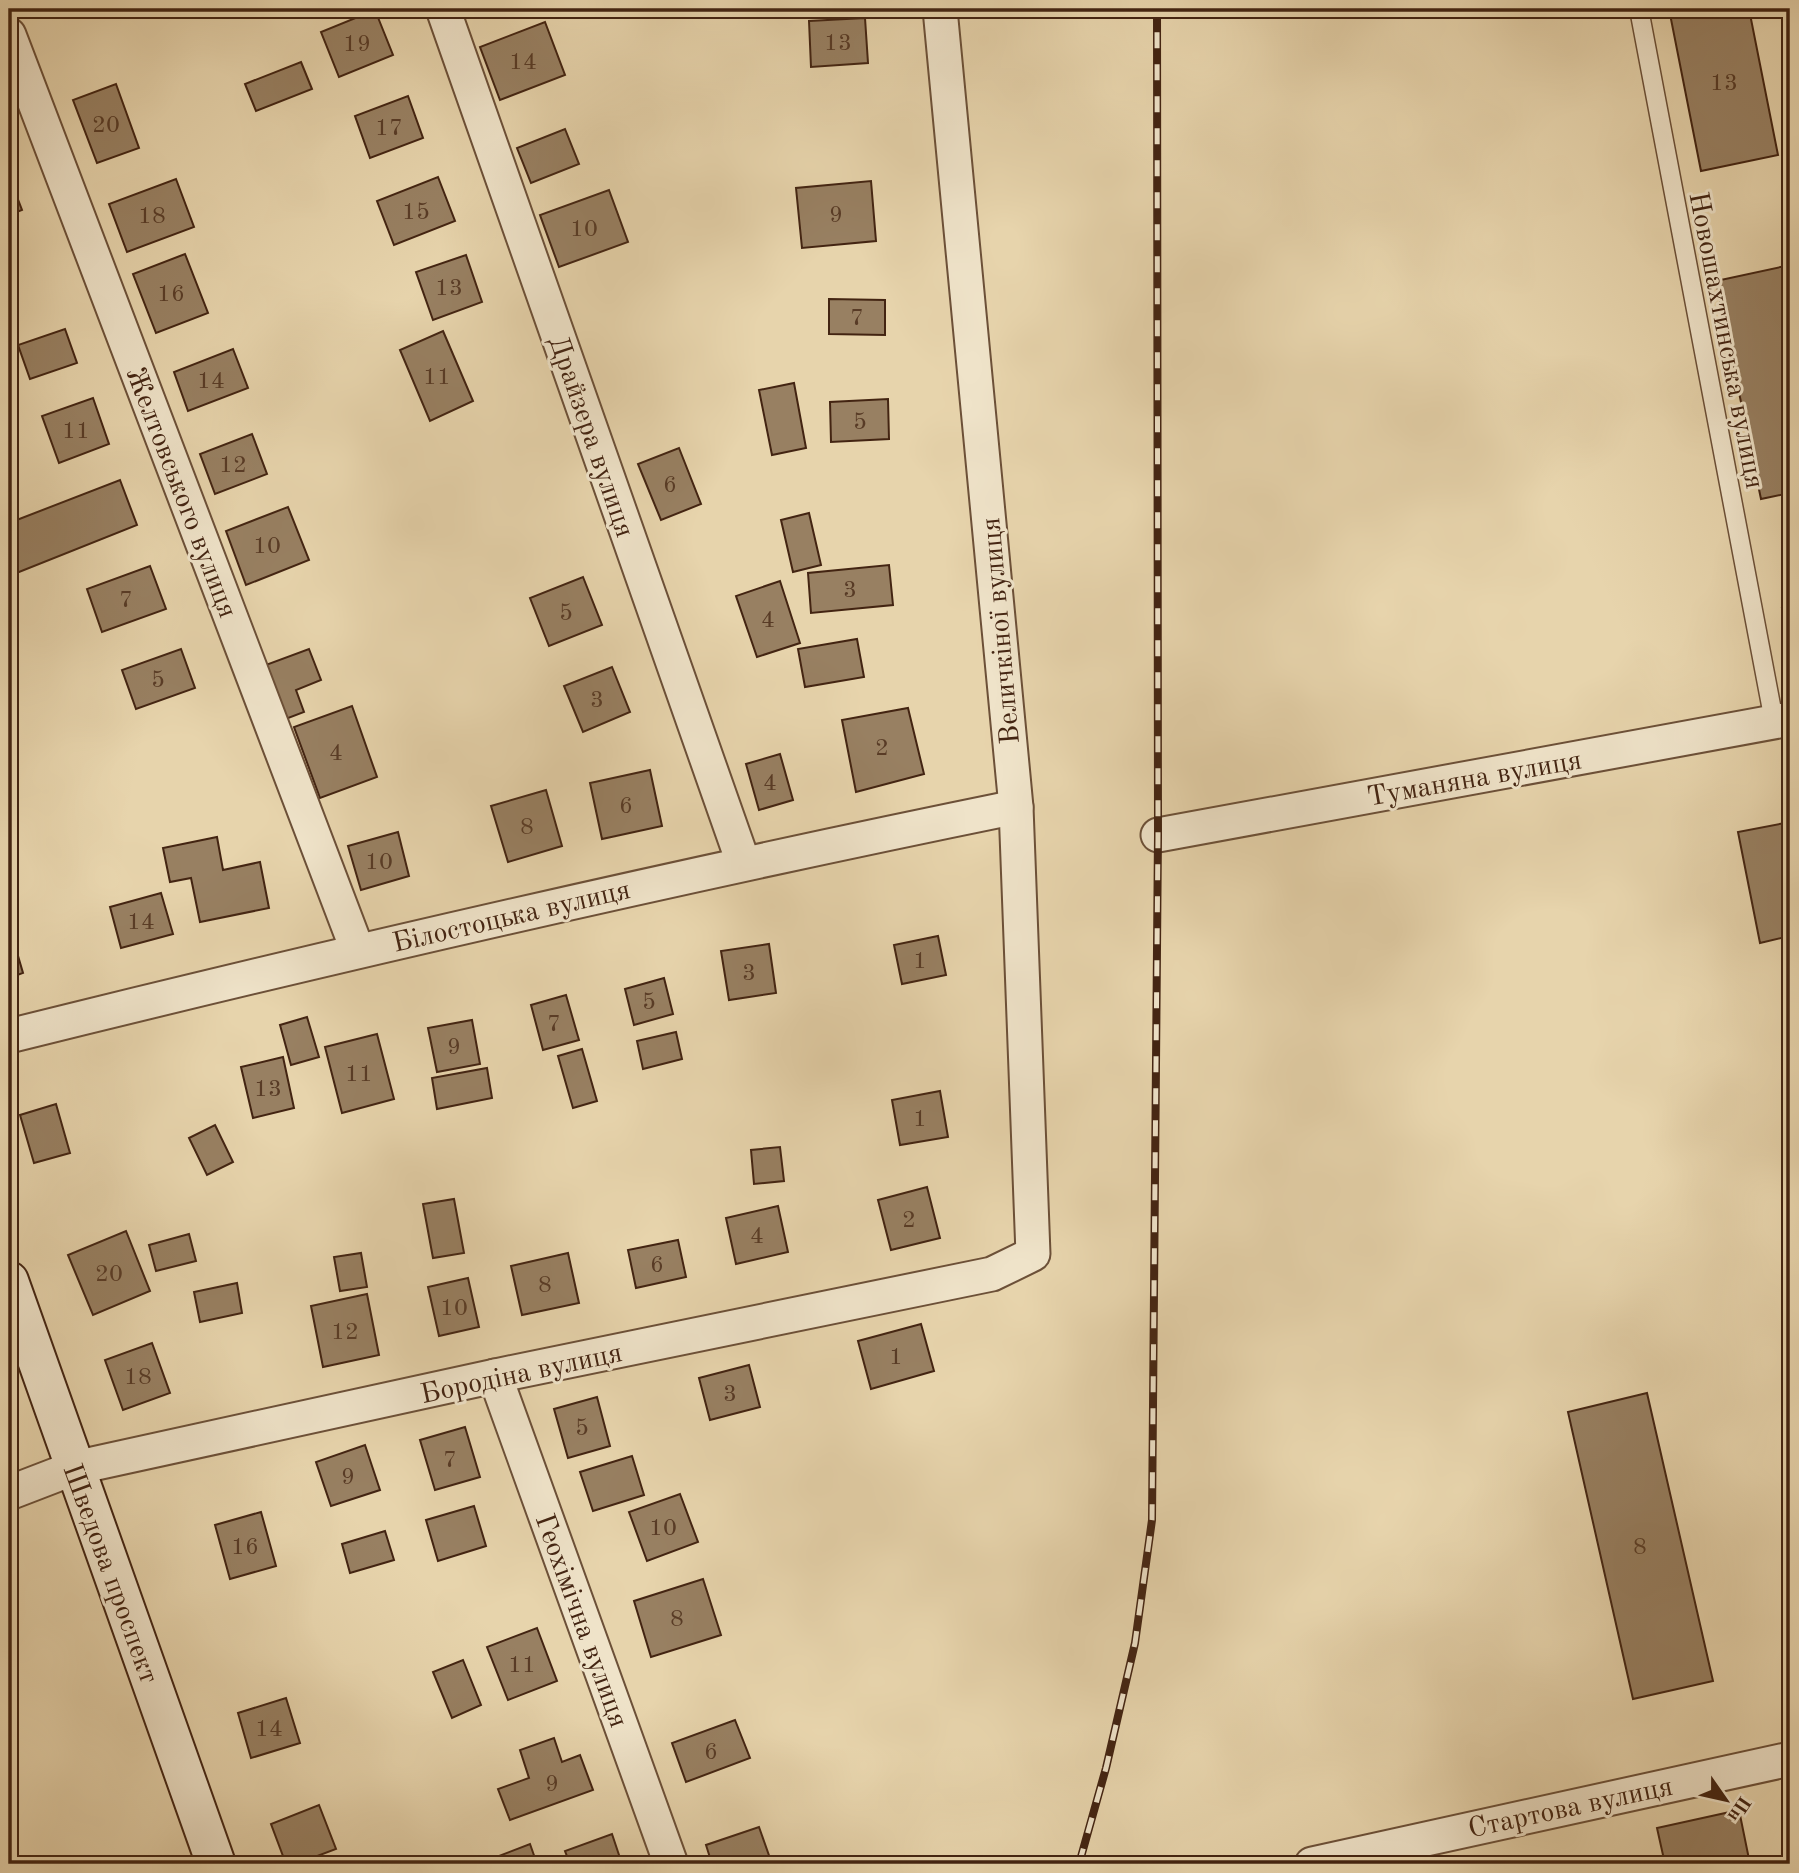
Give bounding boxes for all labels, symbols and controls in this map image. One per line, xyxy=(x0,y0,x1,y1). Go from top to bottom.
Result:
house number: 13 xyxy=(824,32,852,56)
house number: 19 xyxy=(343,33,371,57)
house number: 14 xyxy=(509,51,537,75)
house number: 13 xyxy=(1710,72,1738,96)
house number: 20 xyxy=(92,114,120,138)
house number: 17 xyxy=(375,117,403,141)
street label: Новошахтинська вулиця xyxy=(1683,190,1768,491)
house number: 15 xyxy=(402,201,430,225)
house number: 9 xyxy=(829,204,843,228)
house number: 18 xyxy=(138,205,166,229)
house number: 10 xyxy=(570,218,598,242)
house number: 13 xyxy=(435,277,463,301)
house number: 16 xyxy=(157,283,185,307)
house number: 7 xyxy=(850,307,864,331)
street label: Драйзера вулиця xyxy=(543,333,638,541)
street label: Желтовського вулиця xyxy=(120,364,241,622)
house number: 11 xyxy=(423,366,451,390)
house number: 14 xyxy=(197,370,225,394)
house number: 5 xyxy=(853,411,867,435)
house number: 11 xyxy=(62,420,90,444)
house number: 12 xyxy=(219,454,247,478)
house number: 6 xyxy=(663,474,677,498)
street label: Величкіної вулиця xyxy=(978,516,1026,745)
house number: 10 xyxy=(253,535,281,559)
house number: 3 xyxy=(843,579,857,603)
house number: 7 xyxy=(119,589,133,613)
house number: 5 xyxy=(559,602,573,626)
house number: 4 xyxy=(761,609,775,633)
house number: 5 xyxy=(151,669,165,693)
house number: 3 xyxy=(590,689,604,713)
house number: 2 xyxy=(875,737,889,761)
house number: 4 xyxy=(329,742,343,766)
street label: Туманяна вулиця xyxy=(1365,747,1584,813)
house number: 4 xyxy=(763,772,777,796)
house number: 6 xyxy=(619,795,633,819)
house number: 8 xyxy=(520,816,534,840)
house number: 10 xyxy=(365,851,393,875)
street label: Білостоцька вулиця xyxy=(390,877,633,959)
house number: 14 xyxy=(127,911,155,935)
house number: 1 xyxy=(913,950,927,974)
house number: 3 xyxy=(742,962,756,986)
house number: 5 xyxy=(642,991,656,1015)
house number: 7 xyxy=(547,1013,561,1037)
house number: 9 xyxy=(447,1036,461,1060)
house number: 11 xyxy=(345,1063,373,1087)
house number: 13 xyxy=(254,1078,282,1102)
house number: 1 xyxy=(913,1108,927,1132)
house number: 2 xyxy=(902,1209,916,1233)
house number: 4 xyxy=(750,1225,764,1249)
house number: 6 xyxy=(650,1254,664,1278)
house number: 20 xyxy=(95,1263,123,1287)
house number: 8 xyxy=(538,1274,552,1298)
house number: 10 xyxy=(440,1297,468,1321)
house number: 12 xyxy=(331,1321,359,1345)
street label: Бородіна вулиця xyxy=(418,1340,625,1410)
house number: 1 xyxy=(889,1346,903,1370)
house number: 18 xyxy=(124,1366,152,1390)
house number: 3 xyxy=(723,1383,737,1407)
house number: 5 xyxy=(575,1417,589,1441)
house number: 7 xyxy=(443,1449,457,1473)
street label: Шведова проспект xyxy=(56,1461,162,1688)
house number: 9 xyxy=(341,1466,355,1490)
street label: Геохімічна вулиця xyxy=(529,1511,632,1731)
house number: 10 xyxy=(649,1517,677,1541)
house number: 16 xyxy=(231,1536,259,1560)
house number: 8 xyxy=(1633,1536,1647,1560)
house number: 8 xyxy=(670,1608,684,1632)
house number: 11 xyxy=(508,1654,536,1678)
house number: 14 xyxy=(255,1718,283,1742)
house number: 6 xyxy=(704,1741,718,1765)
north arrow xyxy=(1690,1764,1760,1834)
house number: 9 xyxy=(545,1773,559,1797)
street label: Стартова вулиця xyxy=(1466,1774,1675,1844)
text: Пн xyxy=(1723,1792,1753,1824)

